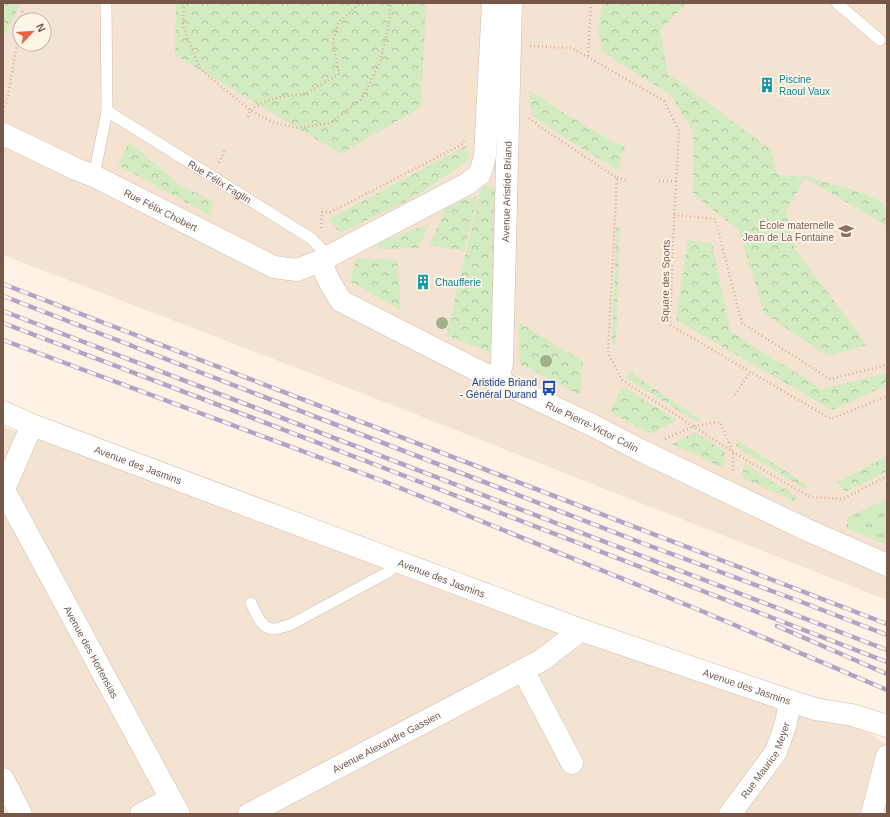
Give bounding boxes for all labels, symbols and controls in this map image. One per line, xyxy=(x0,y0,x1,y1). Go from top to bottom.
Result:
north arrow xyxy=(12,12,52,52)
text: N xyxy=(34,22,48,34)
place label: Piscine Raoul Vaux xyxy=(779,74,830,97)
building icon: Piscine Raoul Vaux xyxy=(758,76,776,94)
street label: Avenue Aristide Briand xyxy=(500,141,514,242)
street label: Rue Félix Faglin xyxy=(186,158,253,206)
street label: Rue Félix Chobert xyxy=(122,187,199,233)
place label: École maternelle Jean de La Fontaine xyxy=(743,219,834,243)
school or university icon: École maternelle Jean de La Fontaine xyxy=(837,222,855,240)
street label: Square des Sports xyxy=(659,240,672,323)
building icon: Chaufferie xyxy=(414,273,432,291)
place label: Chaufferie xyxy=(435,277,481,288)
place label: Aristide Briand - Général Durand xyxy=(460,377,537,400)
bus stop icon: Aristide Briand - Général Durand xyxy=(540,379,558,397)
street label: Rue Pierre-Victor Colin xyxy=(544,399,640,454)
street label: Avenue des Jasmins xyxy=(93,444,183,486)
street label: Avenue des Jasmins xyxy=(396,557,487,600)
street label: Avenue des Hortensias xyxy=(62,604,120,700)
street label: Avenue des Jasmins xyxy=(701,667,792,707)
street label: Avenue Alexandre Gassien xyxy=(331,709,442,775)
street label: Rue Maurice Meyer xyxy=(739,720,792,800)

